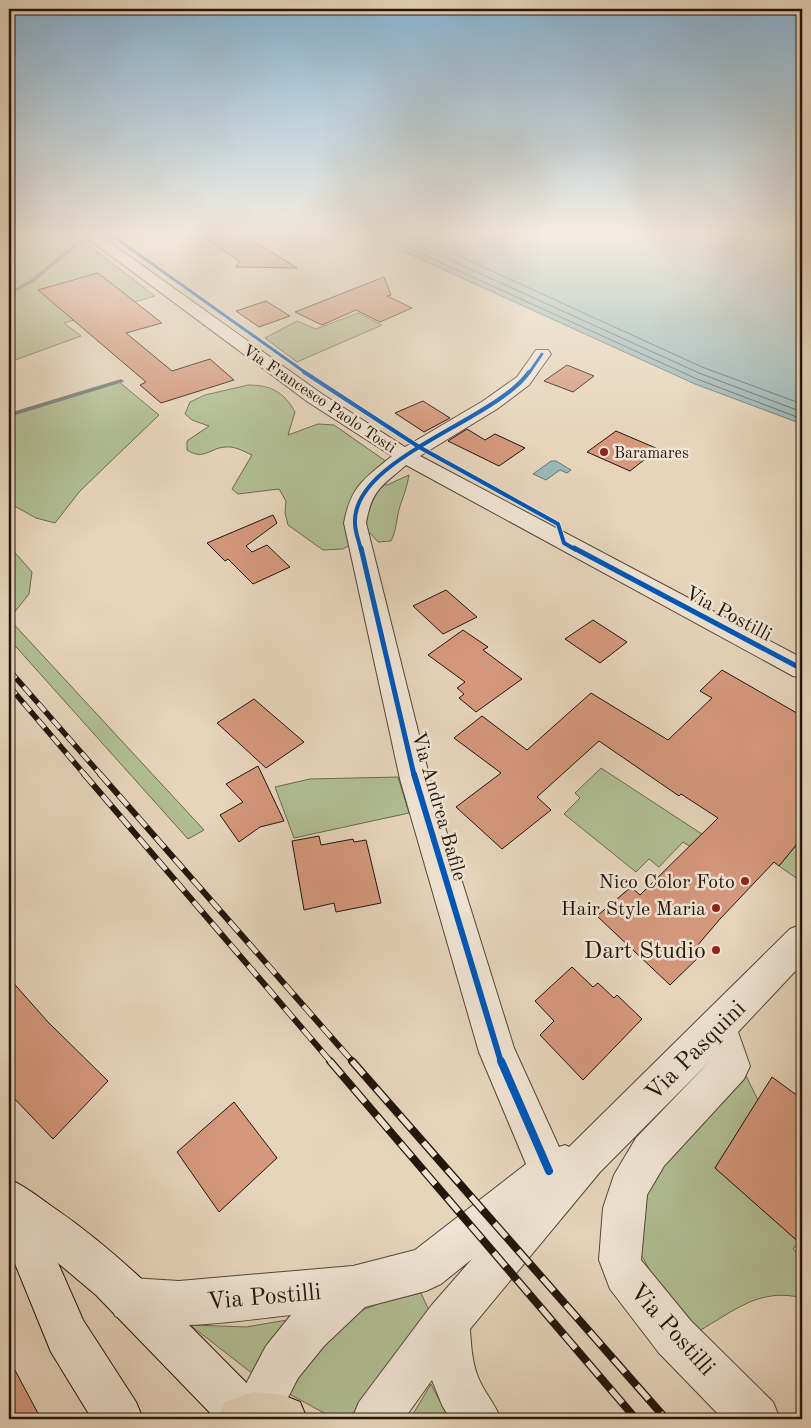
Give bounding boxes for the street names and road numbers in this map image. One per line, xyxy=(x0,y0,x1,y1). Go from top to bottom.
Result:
street label: Via Francesco Paolo Tosti xyxy=(239,342,398,457)
street label: Via Postilli xyxy=(681,584,775,646)
street label: Via Andrea Bafile xyxy=(407,730,469,883)
street label: Via Pasquini xyxy=(642,997,751,1106)
street label: Via Postilli xyxy=(624,1280,719,1381)
street label: Via Postilli xyxy=(206,1281,322,1315)

